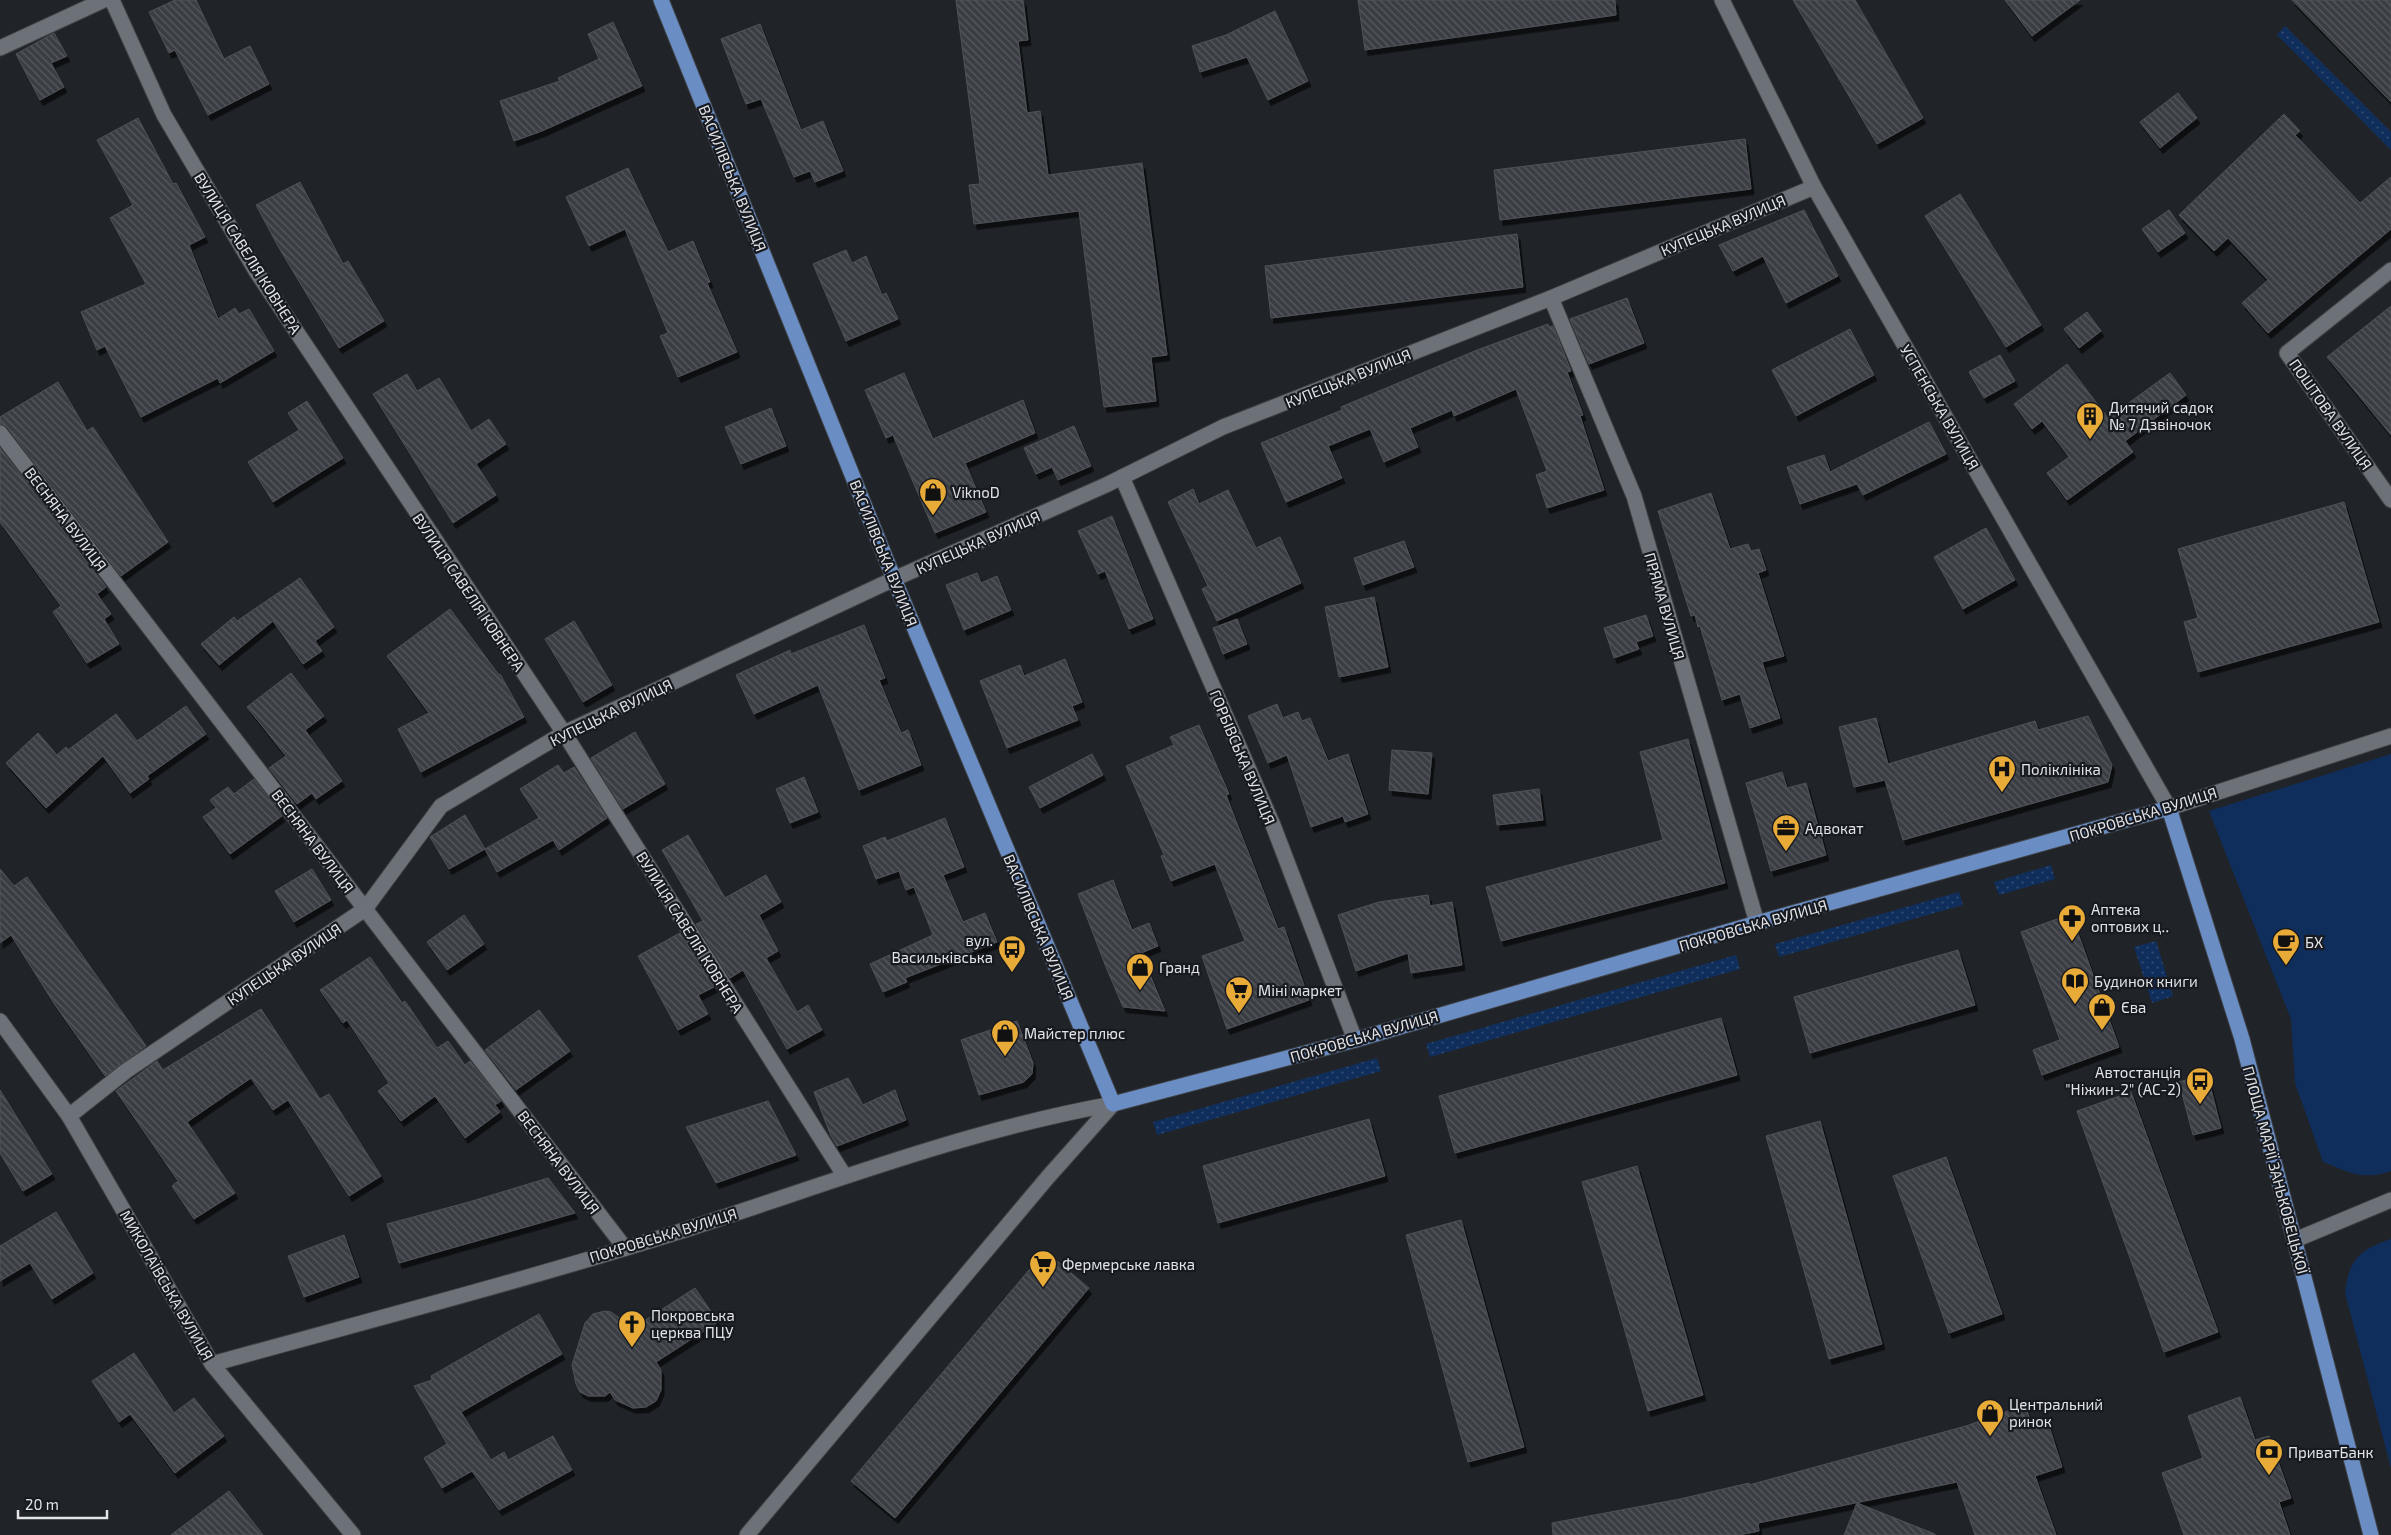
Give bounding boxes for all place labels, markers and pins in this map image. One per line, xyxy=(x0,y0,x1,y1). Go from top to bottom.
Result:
place label: Дитячий садок № 7 Дзвіночок xyxy=(2109,398,2214,433)
building icon: Дитячий садок № 7 Дзвіночок xyxy=(2075,401,2105,440)
shop icon: ViknoD xyxy=(918,477,948,516)
place label: ViknoD xyxy=(952,483,1000,501)
hospital icon: Поліклініка xyxy=(1987,754,2017,793)
place label: Поліклініка xyxy=(2021,760,2101,778)
office icon: Адвокат xyxy=(1771,813,1801,852)
place label: Адвокат xyxy=(1805,819,1864,837)
place label: Аптека оптових ц‥ xyxy=(2091,900,2169,935)
pharmacy icon: Аптека оптових ц‥ xyxy=(2057,903,2087,942)
cafe icon: БХ xyxy=(2271,927,2301,966)
place label: вул. Васильківська xyxy=(892,931,993,966)
place label: БХ xyxy=(2305,933,2323,951)
bus stop icon: вул. Васильківська xyxy=(997,934,1027,973)
shop icon: Гранд xyxy=(1125,952,1155,991)
place label: Гранд xyxy=(1159,958,1200,976)
library icon: Будинок книги xyxy=(2060,966,2090,1005)
place label: Будинок книги xyxy=(2094,972,2198,991)
supermarket icon: Міні маркет xyxy=(1224,975,1254,1014)
place label: Міні маркет xyxy=(1258,981,1342,999)
shop icon: Єва xyxy=(2087,992,2117,1031)
place label: Єва xyxy=(2121,998,2146,1016)
shop icon: Майстер плюс xyxy=(990,1018,1020,1057)
place label: Майстер плюс xyxy=(1024,1024,1125,1042)
place label: Автостанція "Ніжин-2" (АС-2) xyxy=(2065,1063,2181,1098)
bus stop icon: Автостанція "Ніжин-2" (АС-2) xyxy=(2185,1066,2215,1105)
supermarket icon: Фермерське лавка xyxy=(1028,1249,1058,1288)
place label: Фермерське лавка xyxy=(1062,1255,1195,1273)
place label: Покровська церква ПЦУ xyxy=(651,1306,735,1341)
church icon: Покровська церква ПЦУ xyxy=(617,1309,647,1348)
place label: Центральний ринок xyxy=(2009,1395,2103,1430)
shop icon: Центральний ринок xyxy=(1975,1398,2005,1437)
bank icon: ПриватБанк xyxy=(2254,1437,2284,1476)
place label: ПриватБанк xyxy=(2288,1443,2374,1461)

